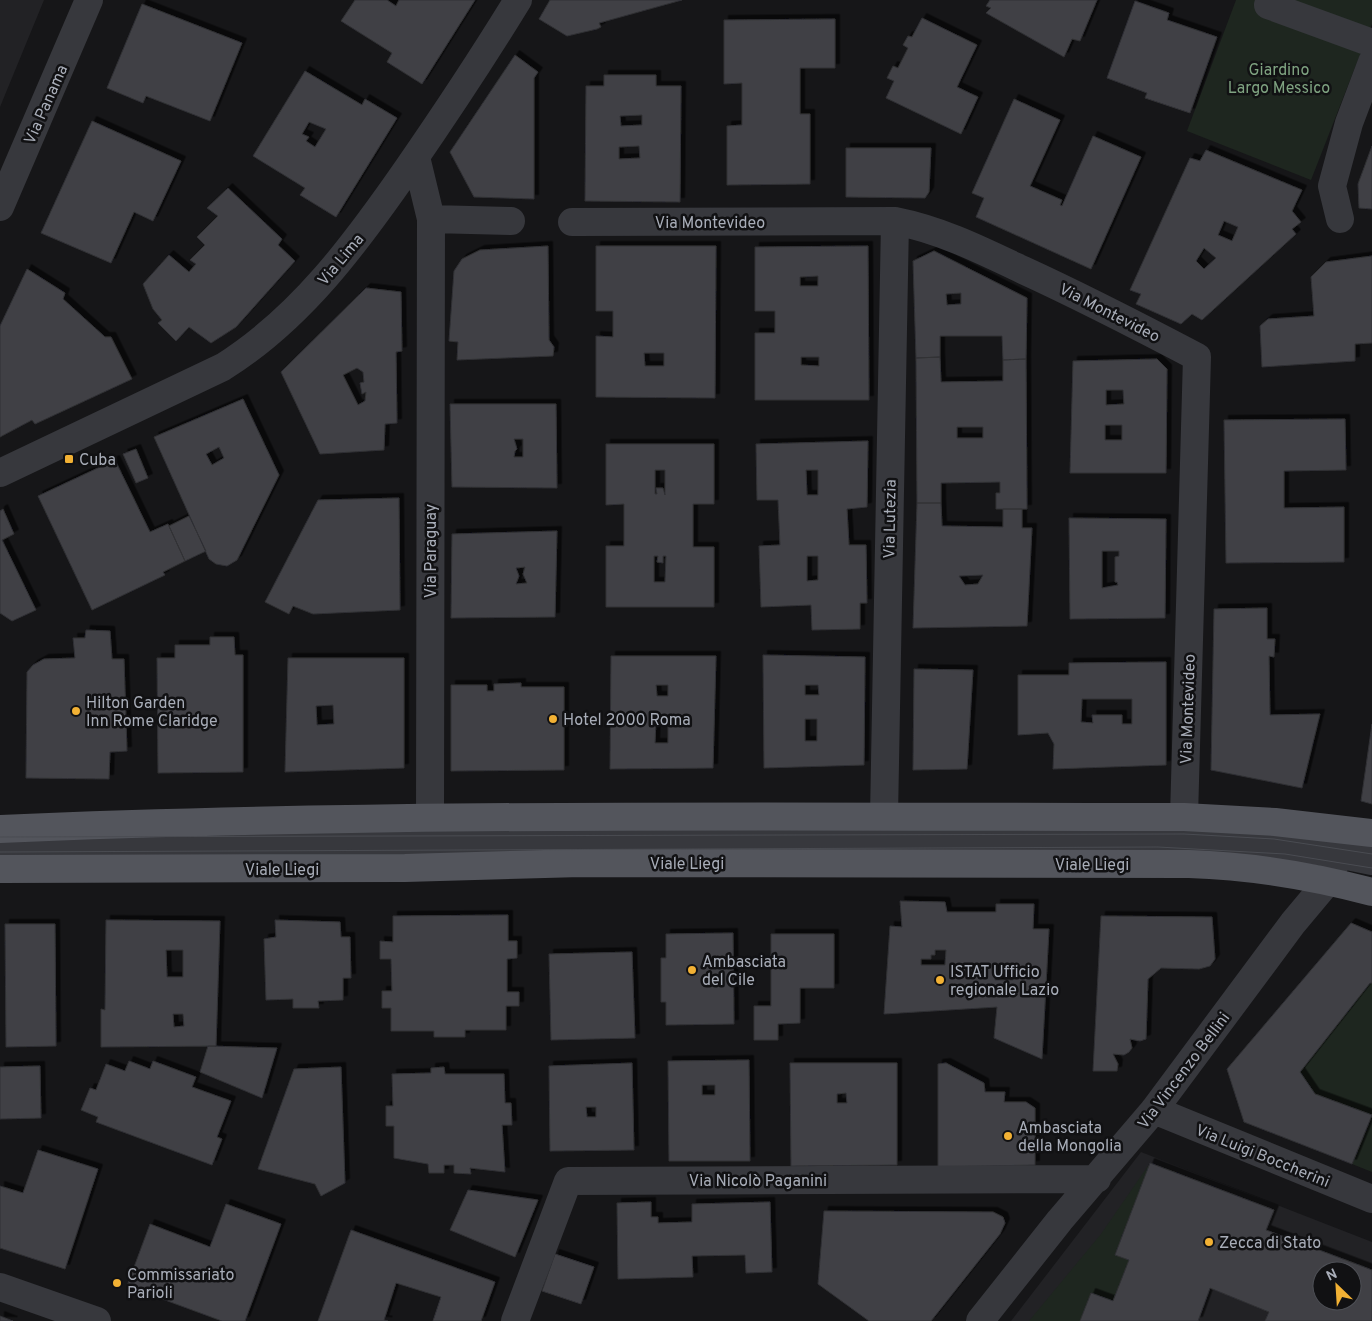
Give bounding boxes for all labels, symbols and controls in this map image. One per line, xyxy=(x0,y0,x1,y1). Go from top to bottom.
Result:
park label: Giardino Largo Messico xyxy=(1228,61,1330,99)
street label: Via Panama xyxy=(20,62,73,148)
street label: Via Montevideo xyxy=(655,214,765,234)
street label: Via Lima xyxy=(314,230,369,290)
street label: Via Montevideo xyxy=(1055,280,1163,348)
place label: Cuba xyxy=(79,451,116,471)
marker: Cuba xyxy=(63,453,75,465)
street label: Via Lutezia xyxy=(880,479,902,559)
street label: Via Paraguay xyxy=(422,504,442,598)
street label: Via Montevideo xyxy=(1177,653,1201,765)
place label: Hilton Garden Inn Rome Claridge xyxy=(86,694,218,732)
marker: Hilton Garden Inn Rome Claridge xyxy=(70,705,82,717)
place label: Hotel 2000 Roma xyxy=(563,711,691,731)
marker: Hotel 2000 Roma xyxy=(547,713,559,725)
street label: Viale Liegi xyxy=(650,855,724,875)
street label: Viale Liegi xyxy=(1055,856,1129,876)
street label: Viale Liegi xyxy=(245,861,319,881)
place label: Ambasciata del Cile xyxy=(702,953,786,991)
place label: ISTAT Ufficio regionale Lazio xyxy=(950,963,1059,1001)
marker: Ambasciata del Cile xyxy=(686,964,698,976)
marker: ISTAT Ufficio regionale Lazio xyxy=(934,974,946,986)
street label: Via Vincenzo Bellini xyxy=(1134,1009,1235,1134)
place label: Ambasciata della Mongolia xyxy=(1018,1119,1122,1157)
street label: Via Luigi Boccherini xyxy=(1192,1121,1332,1193)
marker: Ambasciata della Mongolia xyxy=(1002,1130,1014,1142)
street label: Via Nicolò Paganini xyxy=(689,1172,827,1192)
place label: Zecca di Stato xyxy=(1219,1234,1321,1254)
marker: Zecca di Stato xyxy=(1203,1236,1215,1248)
north arrow xyxy=(1312,1261,1362,1311)
place label: Commissariato Parioli xyxy=(127,1266,234,1304)
text: N xyxy=(1324,1266,1340,1285)
marker: Commissariato Parioli xyxy=(111,1277,123,1289)

